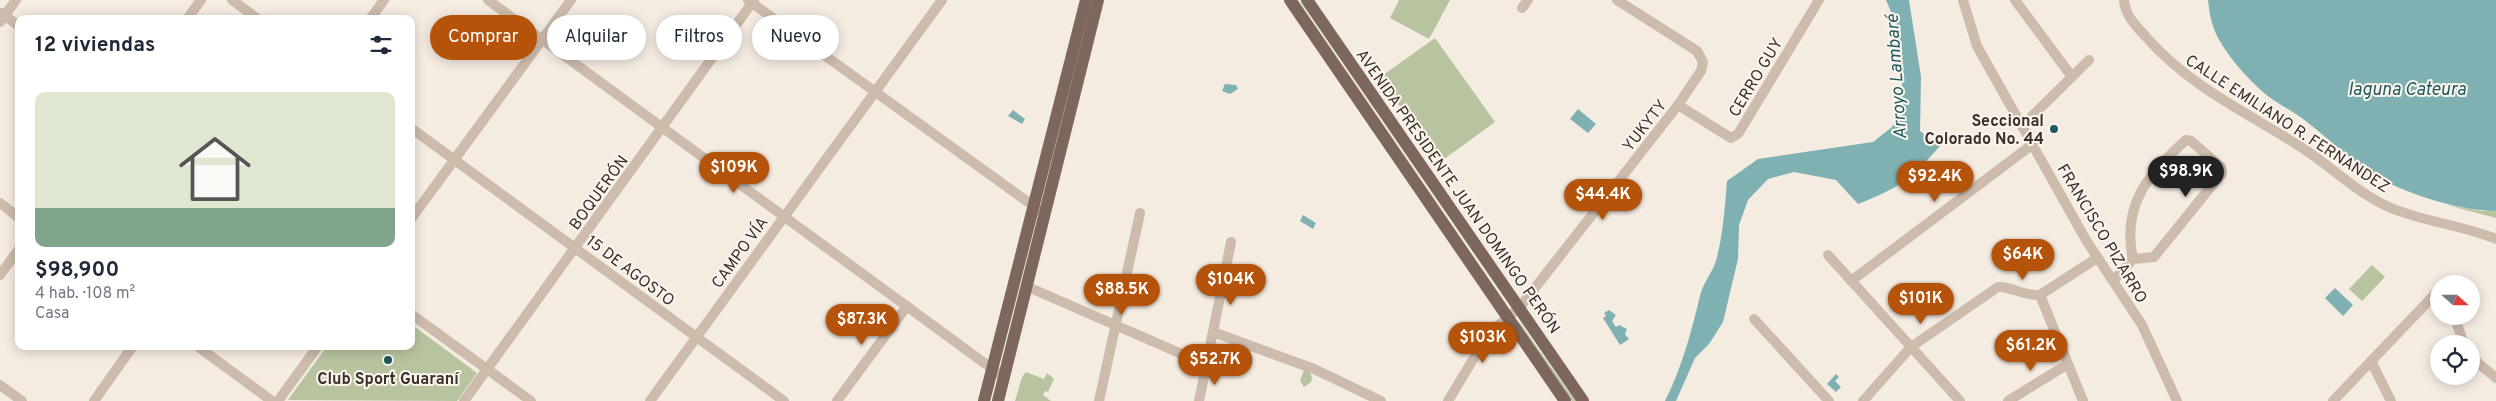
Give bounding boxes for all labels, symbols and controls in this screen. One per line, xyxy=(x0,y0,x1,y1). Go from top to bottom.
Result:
water label: Arroyo Lambaré xyxy=(1882,12,1913,140)
chip: Comprar xyxy=(430,15,537,60)
chip: Alquilar xyxy=(547,15,646,60)
chip: Filtros xyxy=(656,15,742,60)
chip: Nuevo xyxy=(752,15,839,60)
icon: filters xyxy=(367,31,395,59)
text: 12 viviendas xyxy=(35,32,155,59)
street label: CERRO GUY xyxy=(1725,35,1788,121)
street label: AVENIDA PRESIDENTE JUAN DOMINGO PERÓN xyxy=(1351,45,1565,338)
street label: CALLE EMILIANO R. FERNANDEZ xyxy=(2181,51,2393,198)
water label: laguna Cateura xyxy=(2348,79,2467,102)
street label: YUKYTY xyxy=(1619,96,1672,156)
place label: Seccional Colorado No. 44 xyxy=(1925,112,2044,150)
marker: Seccional Colorado No. 44 xyxy=(2048,123,2060,135)
icon: home xyxy=(170,124,260,214)
street label: BOQUERÓN xyxy=(564,151,633,235)
pin: $109K xyxy=(699,152,769,194)
pin: $98.9K xyxy=(2145,156,2227,198)
text: $109K xyxy=(710,158,758,178)
pin: $92.4K xyxy=(1894,160,1976,203)
street label: FRANCISCO PIZARRO xyxy=(2052,161,2151,307)
text: $98.9K xyxy=(2159,162,2213,182)
text: $92.4K xyxy=(1908,167,1962,187)
pin: $44.4K xyxy=(1562,178,1644,221)
text: $44.4K xyxy=(1575,185,1631,205)
street label: CAMPO VÍA xyxy=(706,212,773,293)
street label: 15 DE AGOSTO xyxy=(582,232,678,311)
pin: $64K xyxy=(1993,238,2053,281)
text: $64K xyxy=(2002,245,2044,265)
text: $98,900 xyxy=(35,257,119,284)
pin: $104K xyxy=(1196,264,1266,306)
text: $104K xyxy=(1207,270,1255,290)
pin: $88.5K xyxy=(1081,274,1163,316)
north arrow xyxy=(2430,275,2480,325)
map controls xyxy=(2430,275,2480,385)
text: $88.5K xyxy=(1095,280,1149,300)
pin: $101K xyxy=(1886,282,1956,325)
text: 4 hab. · 108 m² xyxy=(35,284,135,304)
text: $101K xyxy=(1899,289,1943,309)
text: Casa xyxy=(35,304,70,324)
pin: $87.3K xyxy=(821,304,903,346)
text: $87.3K xyxy=(837,310,887,330)
pin: $103K xyxy=(1448,322,1518,364)
text: $103K xyxy=(1459,328,1507,348)
pin: $61.2K xyxy=(1990,330,2072,372)
button: locate xyxy=(2430,335,2480,385)
text: $61.2K xyxy=(2006,336,2056,356)
pin: $52.7K xyxy=(1174,344,1256,386)
text: $52.7K xyxy=(1189,350,1241,370)
marker: Club Sport Guaraní xyxy=(382,354,394,366)
place label: Club Sport Guaraní xyxy=(317,370,460,390)

